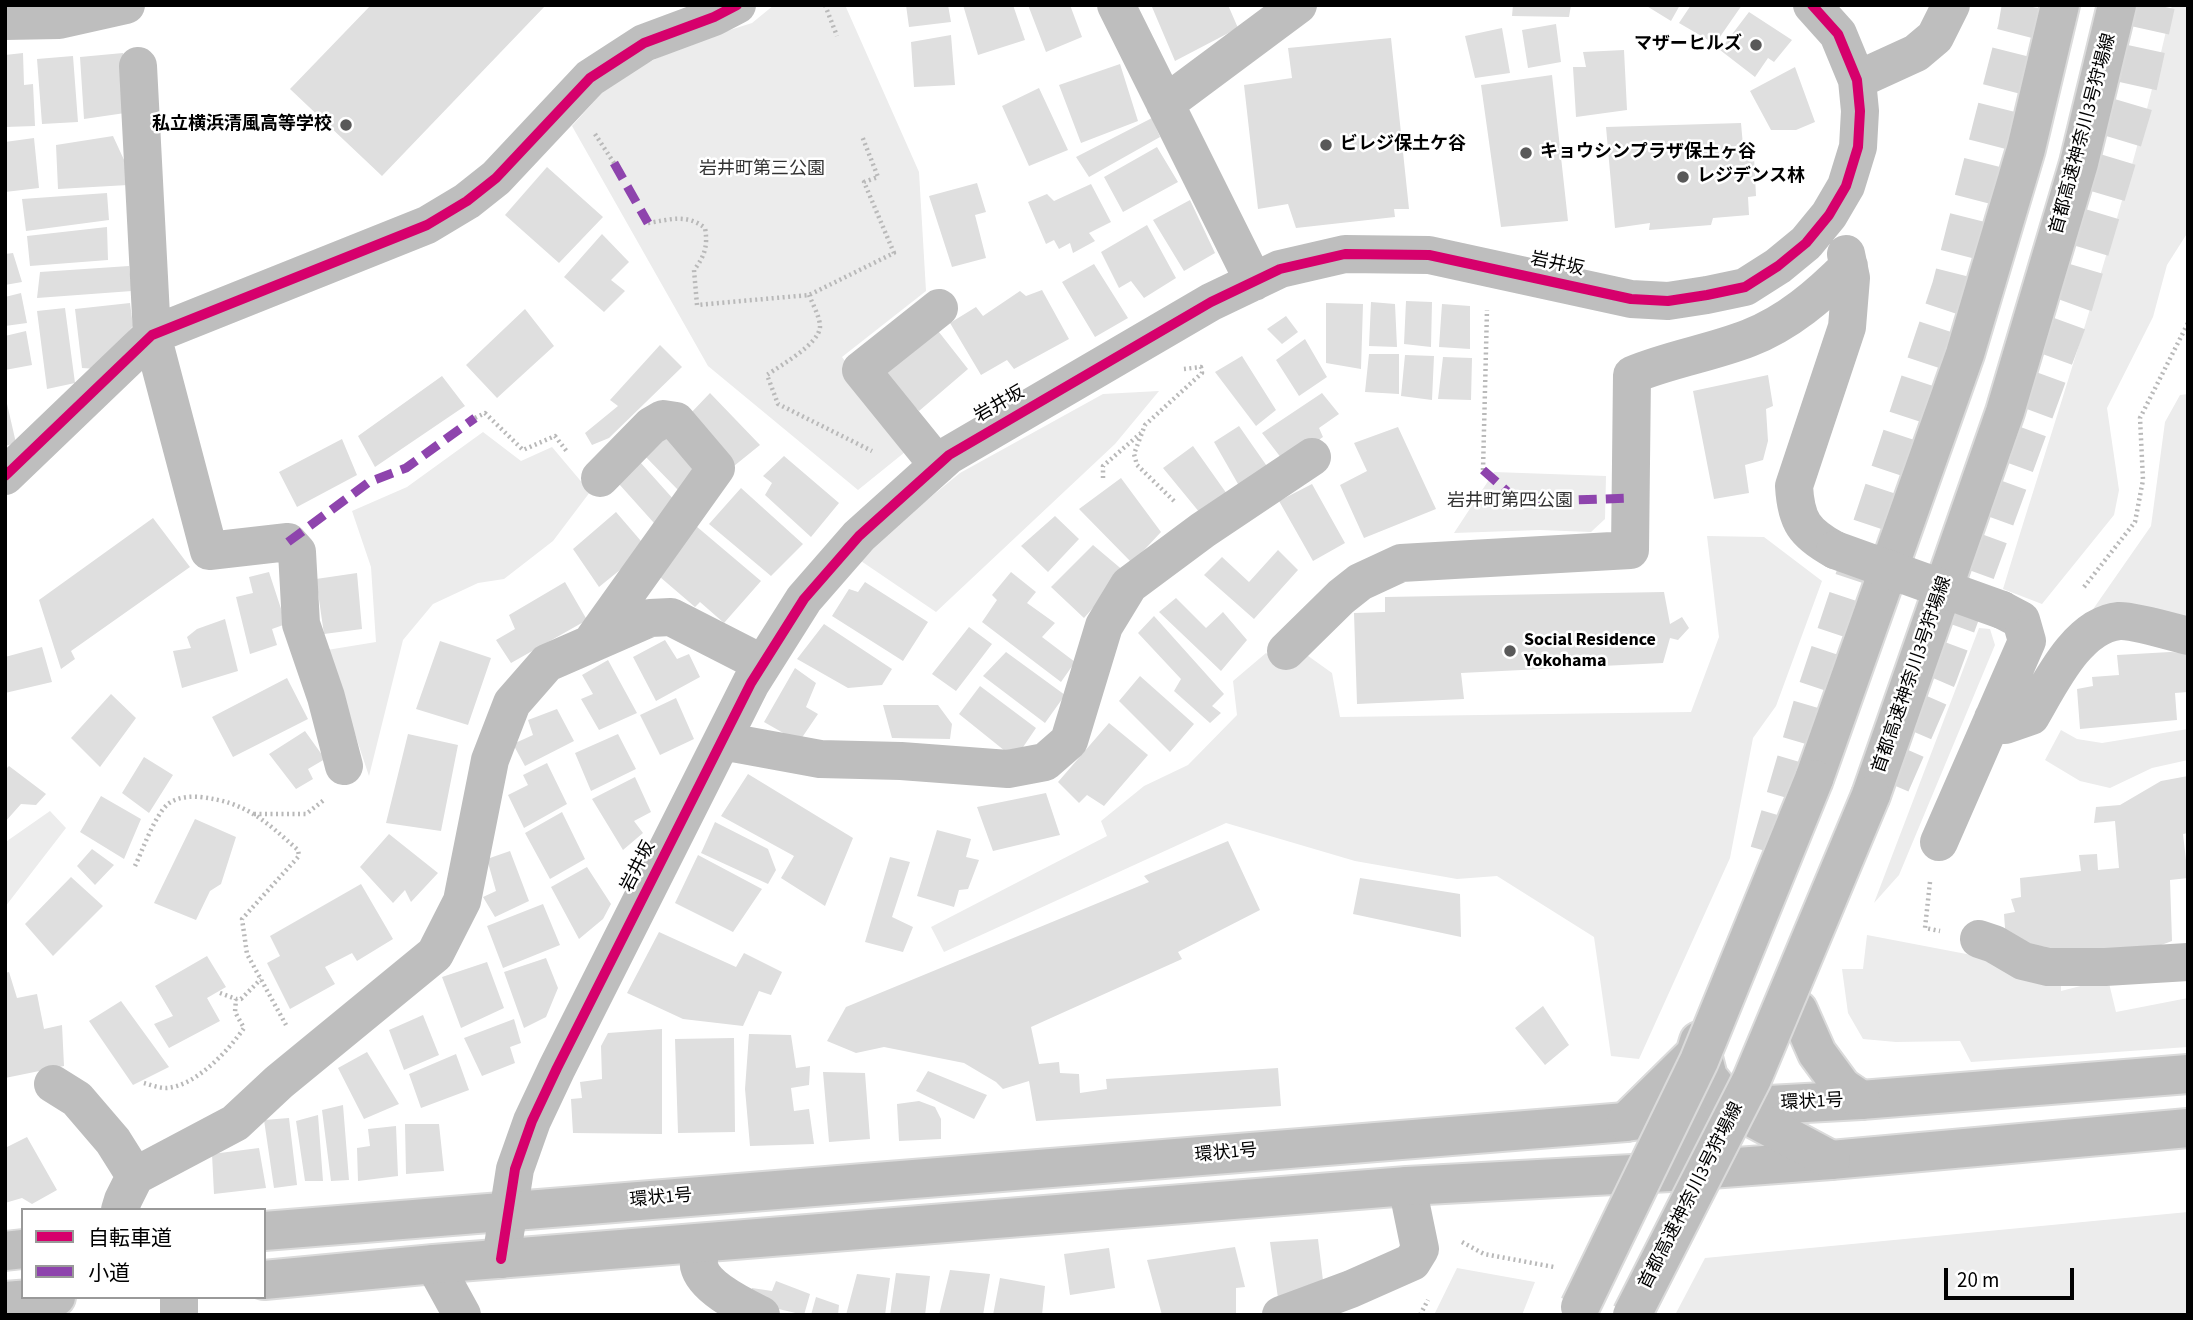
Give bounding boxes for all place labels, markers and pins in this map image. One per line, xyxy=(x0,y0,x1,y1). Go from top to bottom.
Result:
place label: マザーヒルズ xyxy=(1634,34,1742,56)
marker: マザーヒルズ xyxy=(1748,37,1764,53)
place label: 私立横浜清風高等学校 xyxy=(152,114,332,136)
marker: 私立横浜清風高等学校 xyxy=(338,117,354,133)
place label: ビレジ保土ケ谷 xyxy=(1340,134,1466,156)
marker: ビレジ保土ケ谷 xyxy=(1318,137,1334,153)
place label: キョウシンプラザ保土ヶ谷 xyxy=(1540,142,1756,164)
marker: キョウシンプラザ保土ヶ谷 xyxy=(1518,145,1534,161)
place label: レジデンス林 xyxy=(1697,166,1805,188)
marker: レジデンス林 xyxy=(1675,169,1691,185)
place label: Social Residence Yokohama xyxy=(1524,630,1656,672)
marker: Social Residence Yokohama xyxy=(1502,643,1518,659)

